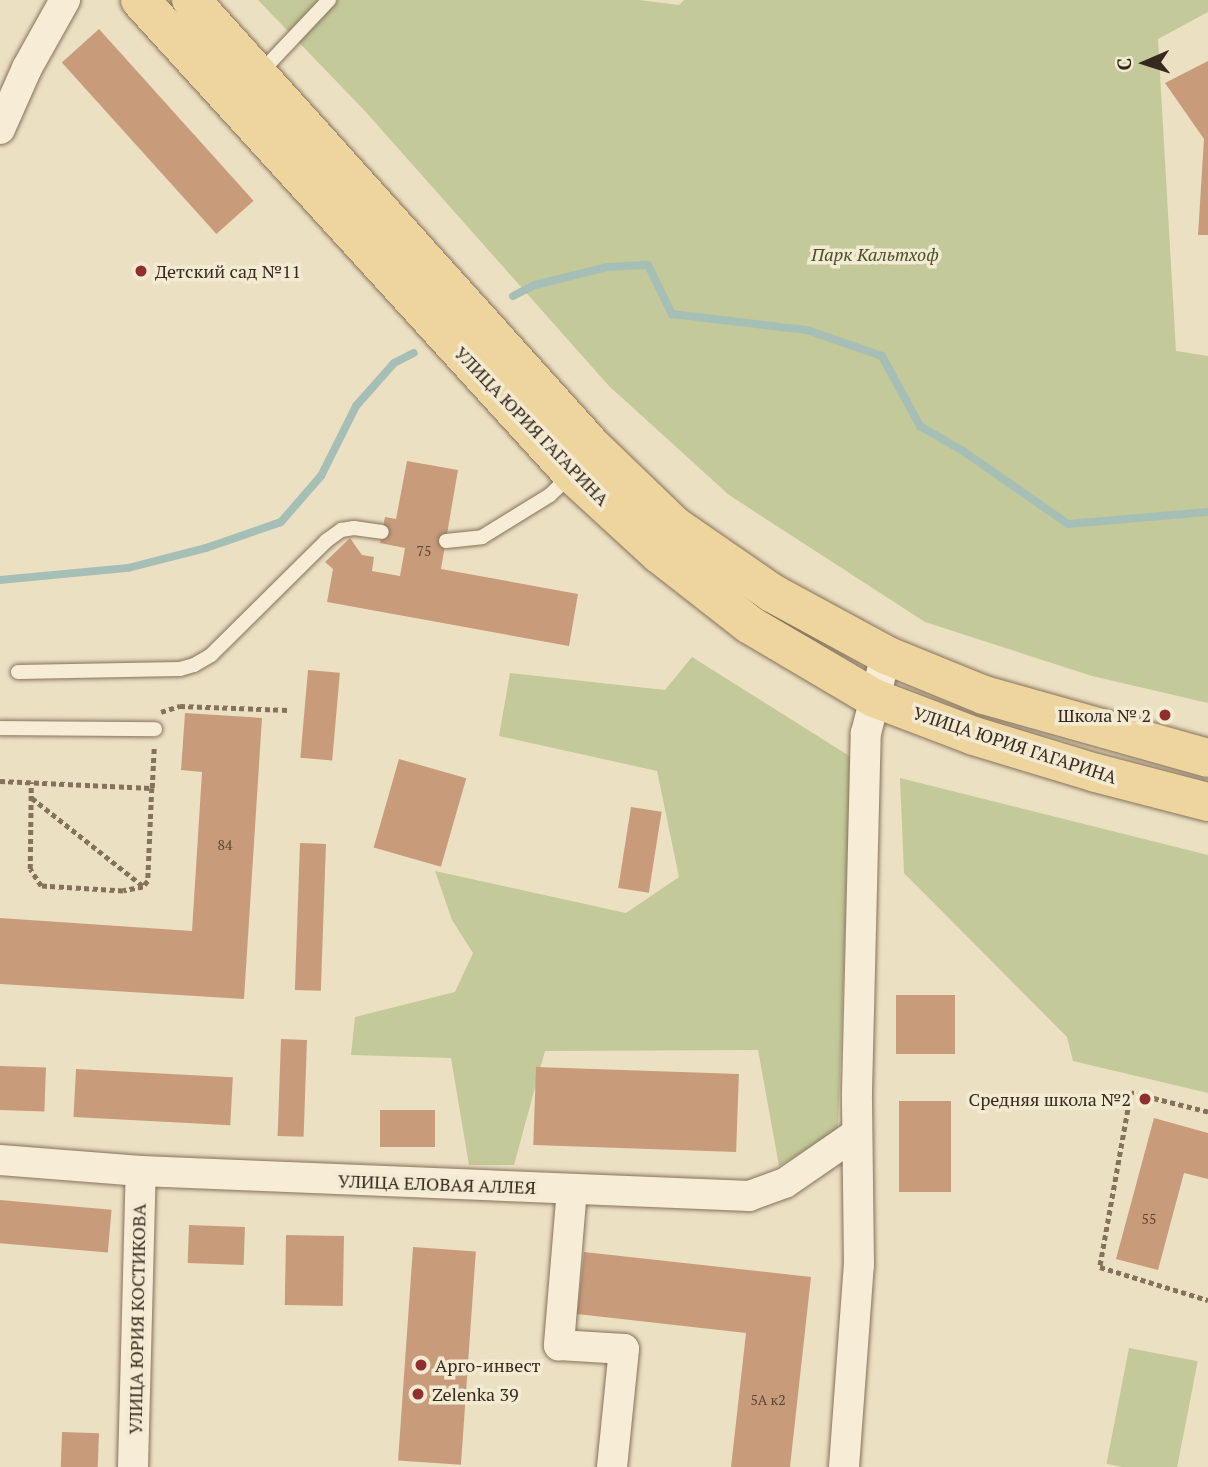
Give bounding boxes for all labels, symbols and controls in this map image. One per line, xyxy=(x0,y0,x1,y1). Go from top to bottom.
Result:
north arrow xyxy=(1110,28,1180,98)
text: С xyxy=(1111,57,1136,71)
park label: Парк Кальтхоф xyxy=(811,243,939,265)
place label: Детский сад №11 xyxy=(155,260,301,282)
marker: Детский сад №11 xyxy=(133,263,149,279)
street label: УЛИЦА ЮРИЯ ГАГАРИНА xyxy=(450,342,614,510)
house number: 75 xyxy=(417,543,431,559)
street label: УЛИЦА ЮРИЯ ГАГАРИНА xyxy=(910,702,1120,788)
place label: Школа № 2 xyxy=(1058,704,1151,726)
marker: Школа № 2 xyxy=(1157,707,1173,723)
house number: 84 xyxy=(218,837,232,853)
place label: Средняя школа №2 xyxy=(969,1088,1131,1110)
marker: Средняя школа №2 xyxy=(1137,1091,1153,1107)
street label: УЛИЦА ЕЛОВАЯ АЛЛЕЯ xyxy=(337,1170,537,1198)
street label: УЛИЦА ЮРИЯ КОСТИКОВА xyxy=(124,1203,150,1435)
house number: 55 xyxy=(1142,1211,1156,1227)
place label: Арго-инвест xyxy=(435,1354,540,1376)
marker: Арго-инвест xyxy=(413,1357,429,1373)
place label: Zelenka 39 xyxy=(432,1383,519,1405)
marker: Zelenka 39 xyxy=(410,1386,426,1402)
house number: 5А к2 xyxy=(750,1392,786,1408)

